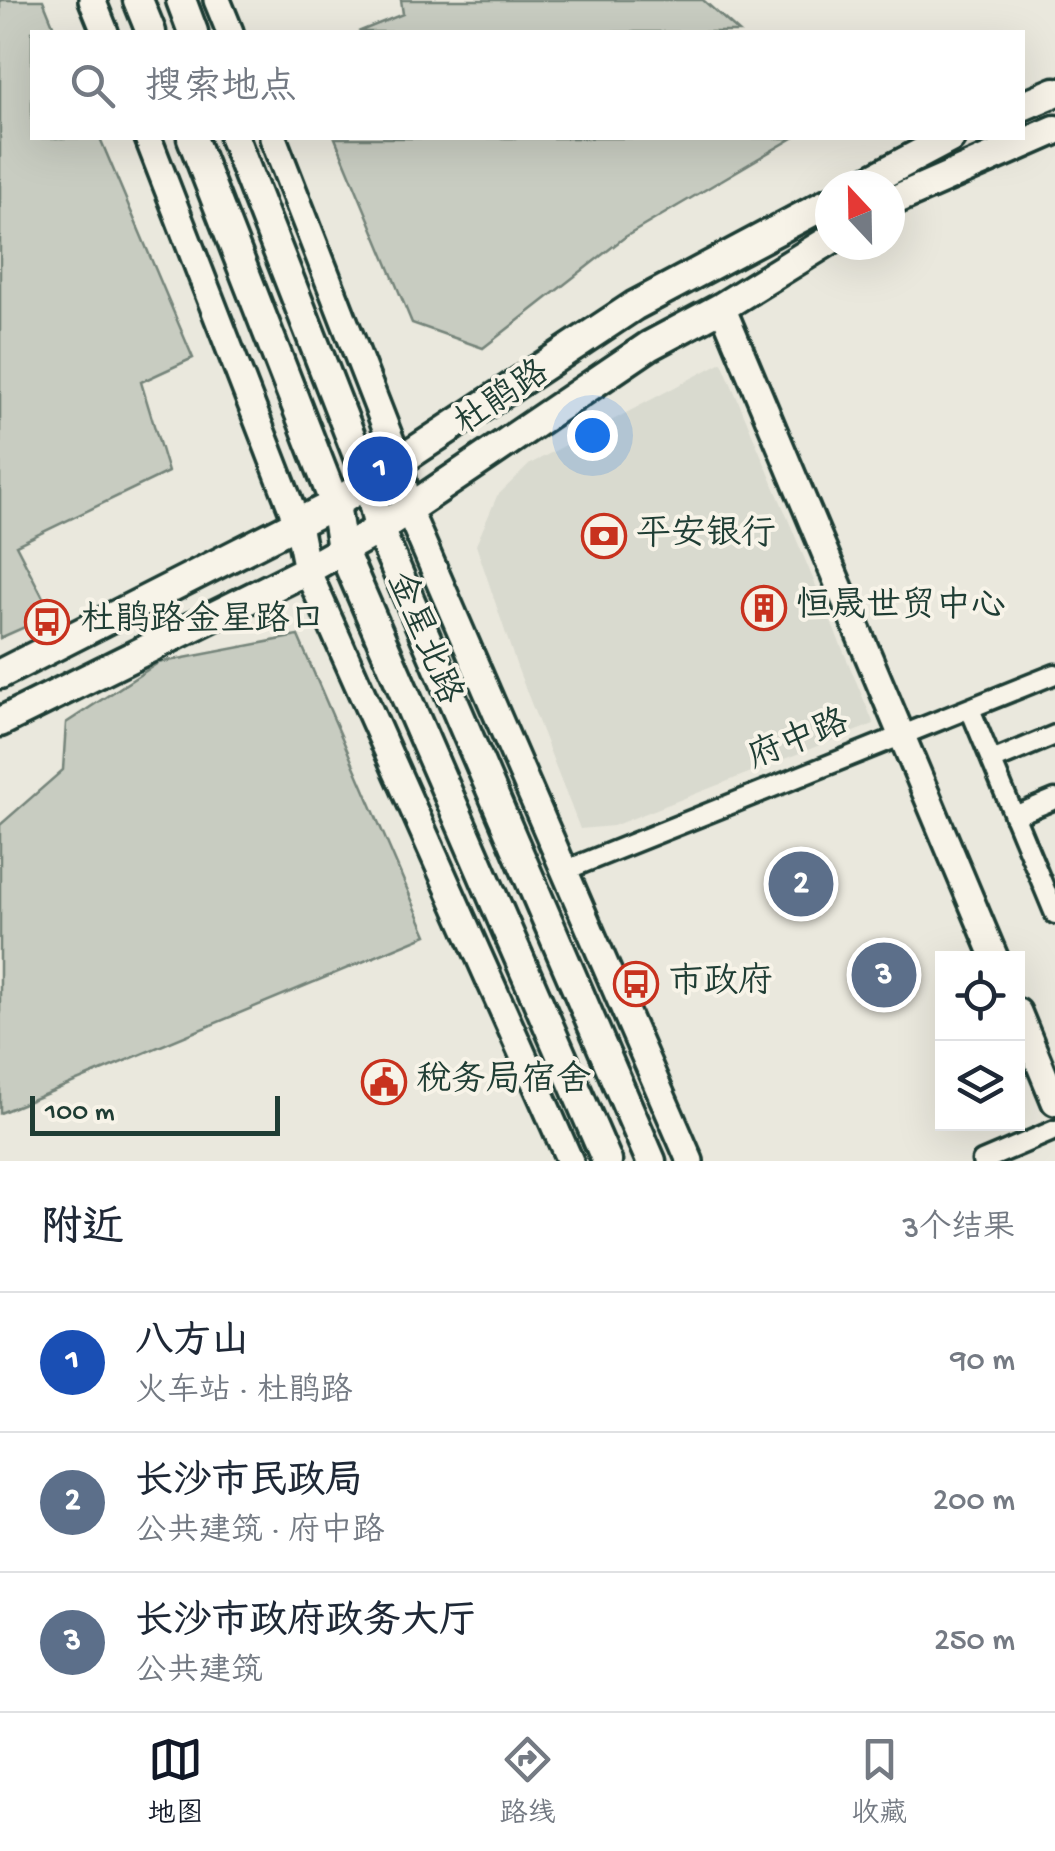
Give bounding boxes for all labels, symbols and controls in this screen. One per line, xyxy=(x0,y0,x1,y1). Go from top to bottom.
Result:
search box xyxy=(30,30,1025,140)
icon: search xyxy=(65,58,120,113)
text: 搜索地点 xyxy=(145,68,297,112)
north arrow xyxy=(815,170,905,260)
street label: 杜鹃路 xyxy=(446,351,558,446)
your location xyxy=(567,410,618,461)
pin: 1 xyxy=(348,432,412,506)
bank icon: 平安银行 xyxy=(581,513,627,559)
place label: 平安银行 xyxy=(636,514,776,557)
street label: 金星北路 xyxy=(376,566,470,711)
building icon: 恒晟世贸中心 xyxy=(741,585,787,631)
place label: 恒晟世贸中心 xyxy=(796,586,1006,629)
bus stop icon: 杜鹃路金星路口 xyxy=(24,599,70,645)
place label: 杜鹃路金星路口 xyxy=(80,599,325,643)
street label: 府中路 xyxy=(742,701,855,781)
pin: 2 xyxy=(768,846,834,922)
pin: 3 xyxy=(852,938,916,1012)
map controls xyxy=(935,951,1025,1131)
button: locate xyxy=(935,951,1025,1041)
bus stop icon: 市政府 xyxy=(613,961,659,1007)
place label: 市政府 xyxy=(668,961,773,1005)
button: layers xyxy=(935,1041,1025,1131)
public building icon: 税务局宿舍 xyxy=(361,1059,407,1105)
place label: 税务局宿舍 xyxy=(416,1059,591,1103)
scale bar xyxy=(30,1091,280,1136)
text: 100 m xyxy=(45,1097,115,1130)
text: 附近 xyxy=(40,1207,124,1256)
text: 3个结果 xyxy=(902,1211,1015,1249)
text: 八方山 xyxy=(135,1322,249,1366)
text: 1 xyxy=(66,1343,79,1381)
text: 90 m xyxy=(951,1343,1015,1381)
text: 火车站 · 杜鹃路 xyxy=(135,1374,352,1412)
text: 长沙市民政局 xyxy=(135,1462,363,1506)
text: 2 xyxy=(65,1483,80,1521)
text: 200 m xyxy=(933,1483,1015,1521)
text: 公共建筑 · 府中路 xyxy=(135,1514,384,1552)
text: 长沙市政府政务大厅 xyxy=(135,1602,477,1646)
text: 3 xyxy=(64,1623,81,1661)
text: 250 m xyxy=(934,1623,1015,1661)
text: 公共建筑 xyxy=(135,1654,263,1692)
tab: 地图 xyxy=(148,1732,204,1832)
tab: 路线 xyxy=(499,1732,555,1832)
tab: 收藏 xyxy=(851,1732,907,1832)

